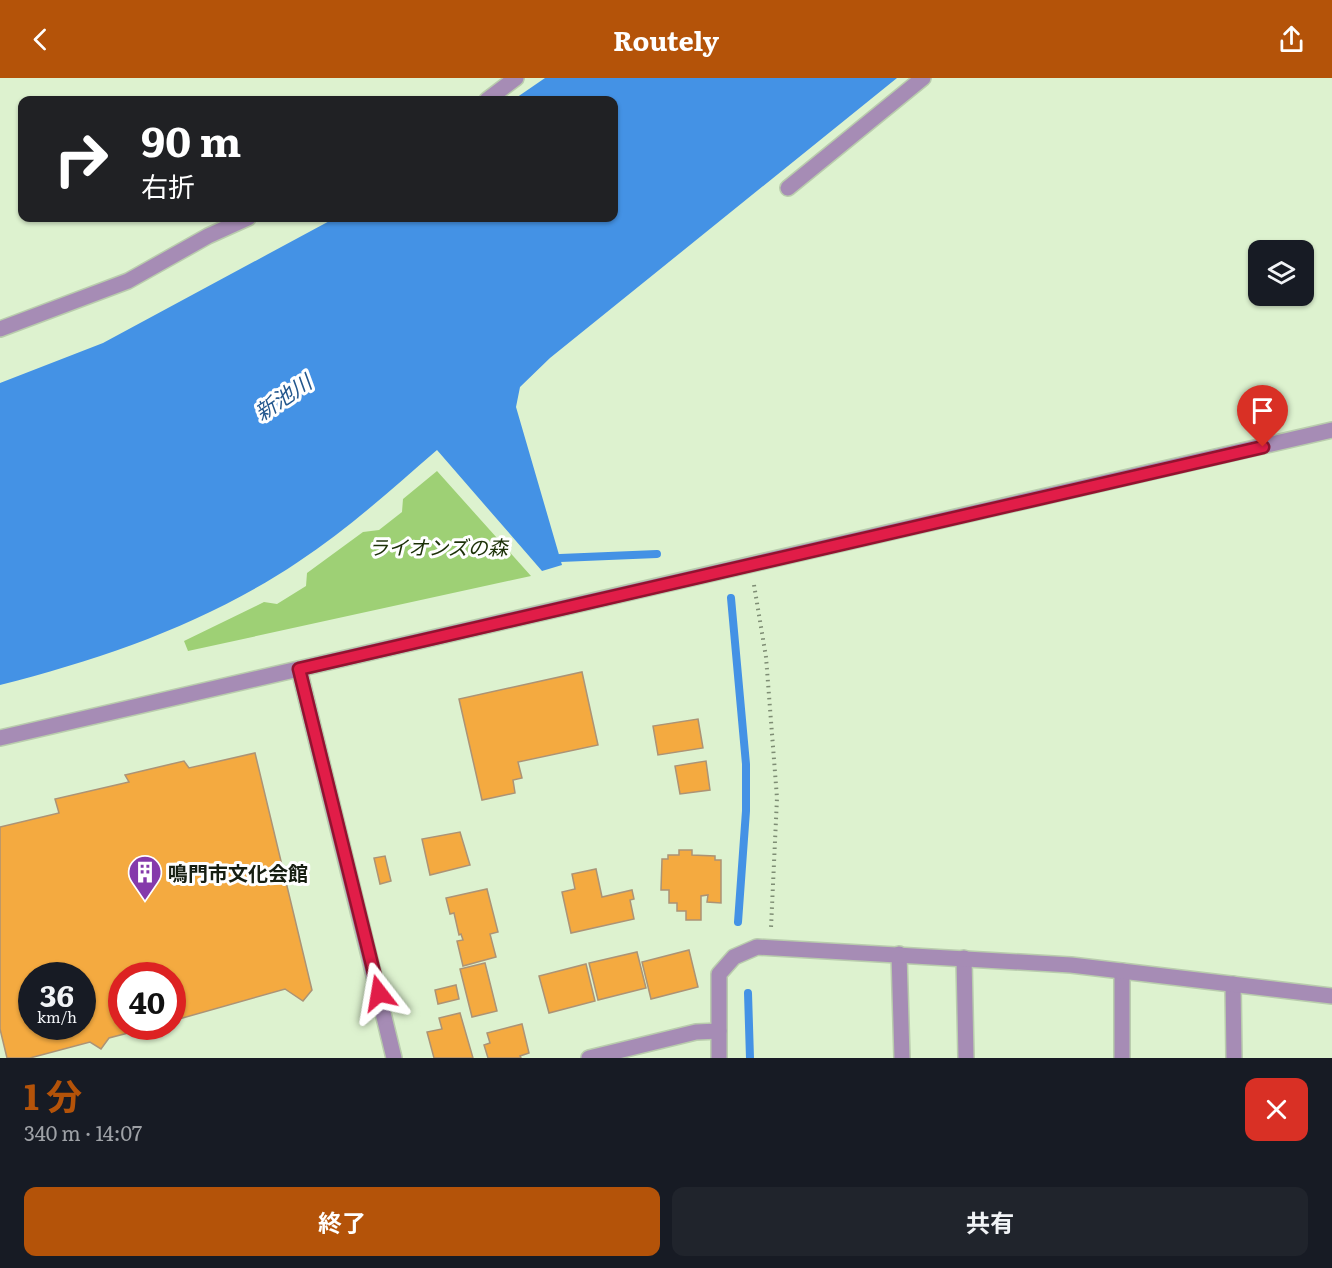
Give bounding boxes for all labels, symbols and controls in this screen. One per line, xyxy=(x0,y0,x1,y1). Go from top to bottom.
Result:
text: Routely xyxy=(613,19,719,59)
icon: back xyxy=(24,23,57,56)
icon: share xyxy=(1275,23,1308,56)
text: 90 m xyxy=(141,108,241,170)
icon: right xyxy=(42,120,120,198)
text: 右折 xyxy=(141,165,195,205)
map controls xyxy=(1248,240,1314,306)
button: layers xyxy=(1248,240,1314,306)
water label: 新池川 xyxy=(247,364,318,426)
pin xyxy=(1237,385,1288,447)
icon: arrive xyxy=(1246,394,1279,427)
park label: ライオンズの森 xyxy=(368,531,510,561)
building icon: 鳴門市文化会館 xyxy=(127,854,163,901)
place label: 鳴門市文化会館 xyxy=(168,857,308,887)
position arrow xyxy=(347,961,411,1025)
speed limit sign: 40 xyxy=(108,962,186,1040)
text: 36 xyxy=(40,972,74,1016)
text: km/h xyxy=(37,1005,77,1028)
text: 1 分 xyxy=(24,1068,82,1121)
button: close xyxy=(1245,1078,1308,1141)
text: 340 m · 14:07 xyxy=(24,1117,142,1147)
button: 終了 xyxy=(24,1187,660,1256)
button: 共有 xyxy=(672,1187,1308,1256)

